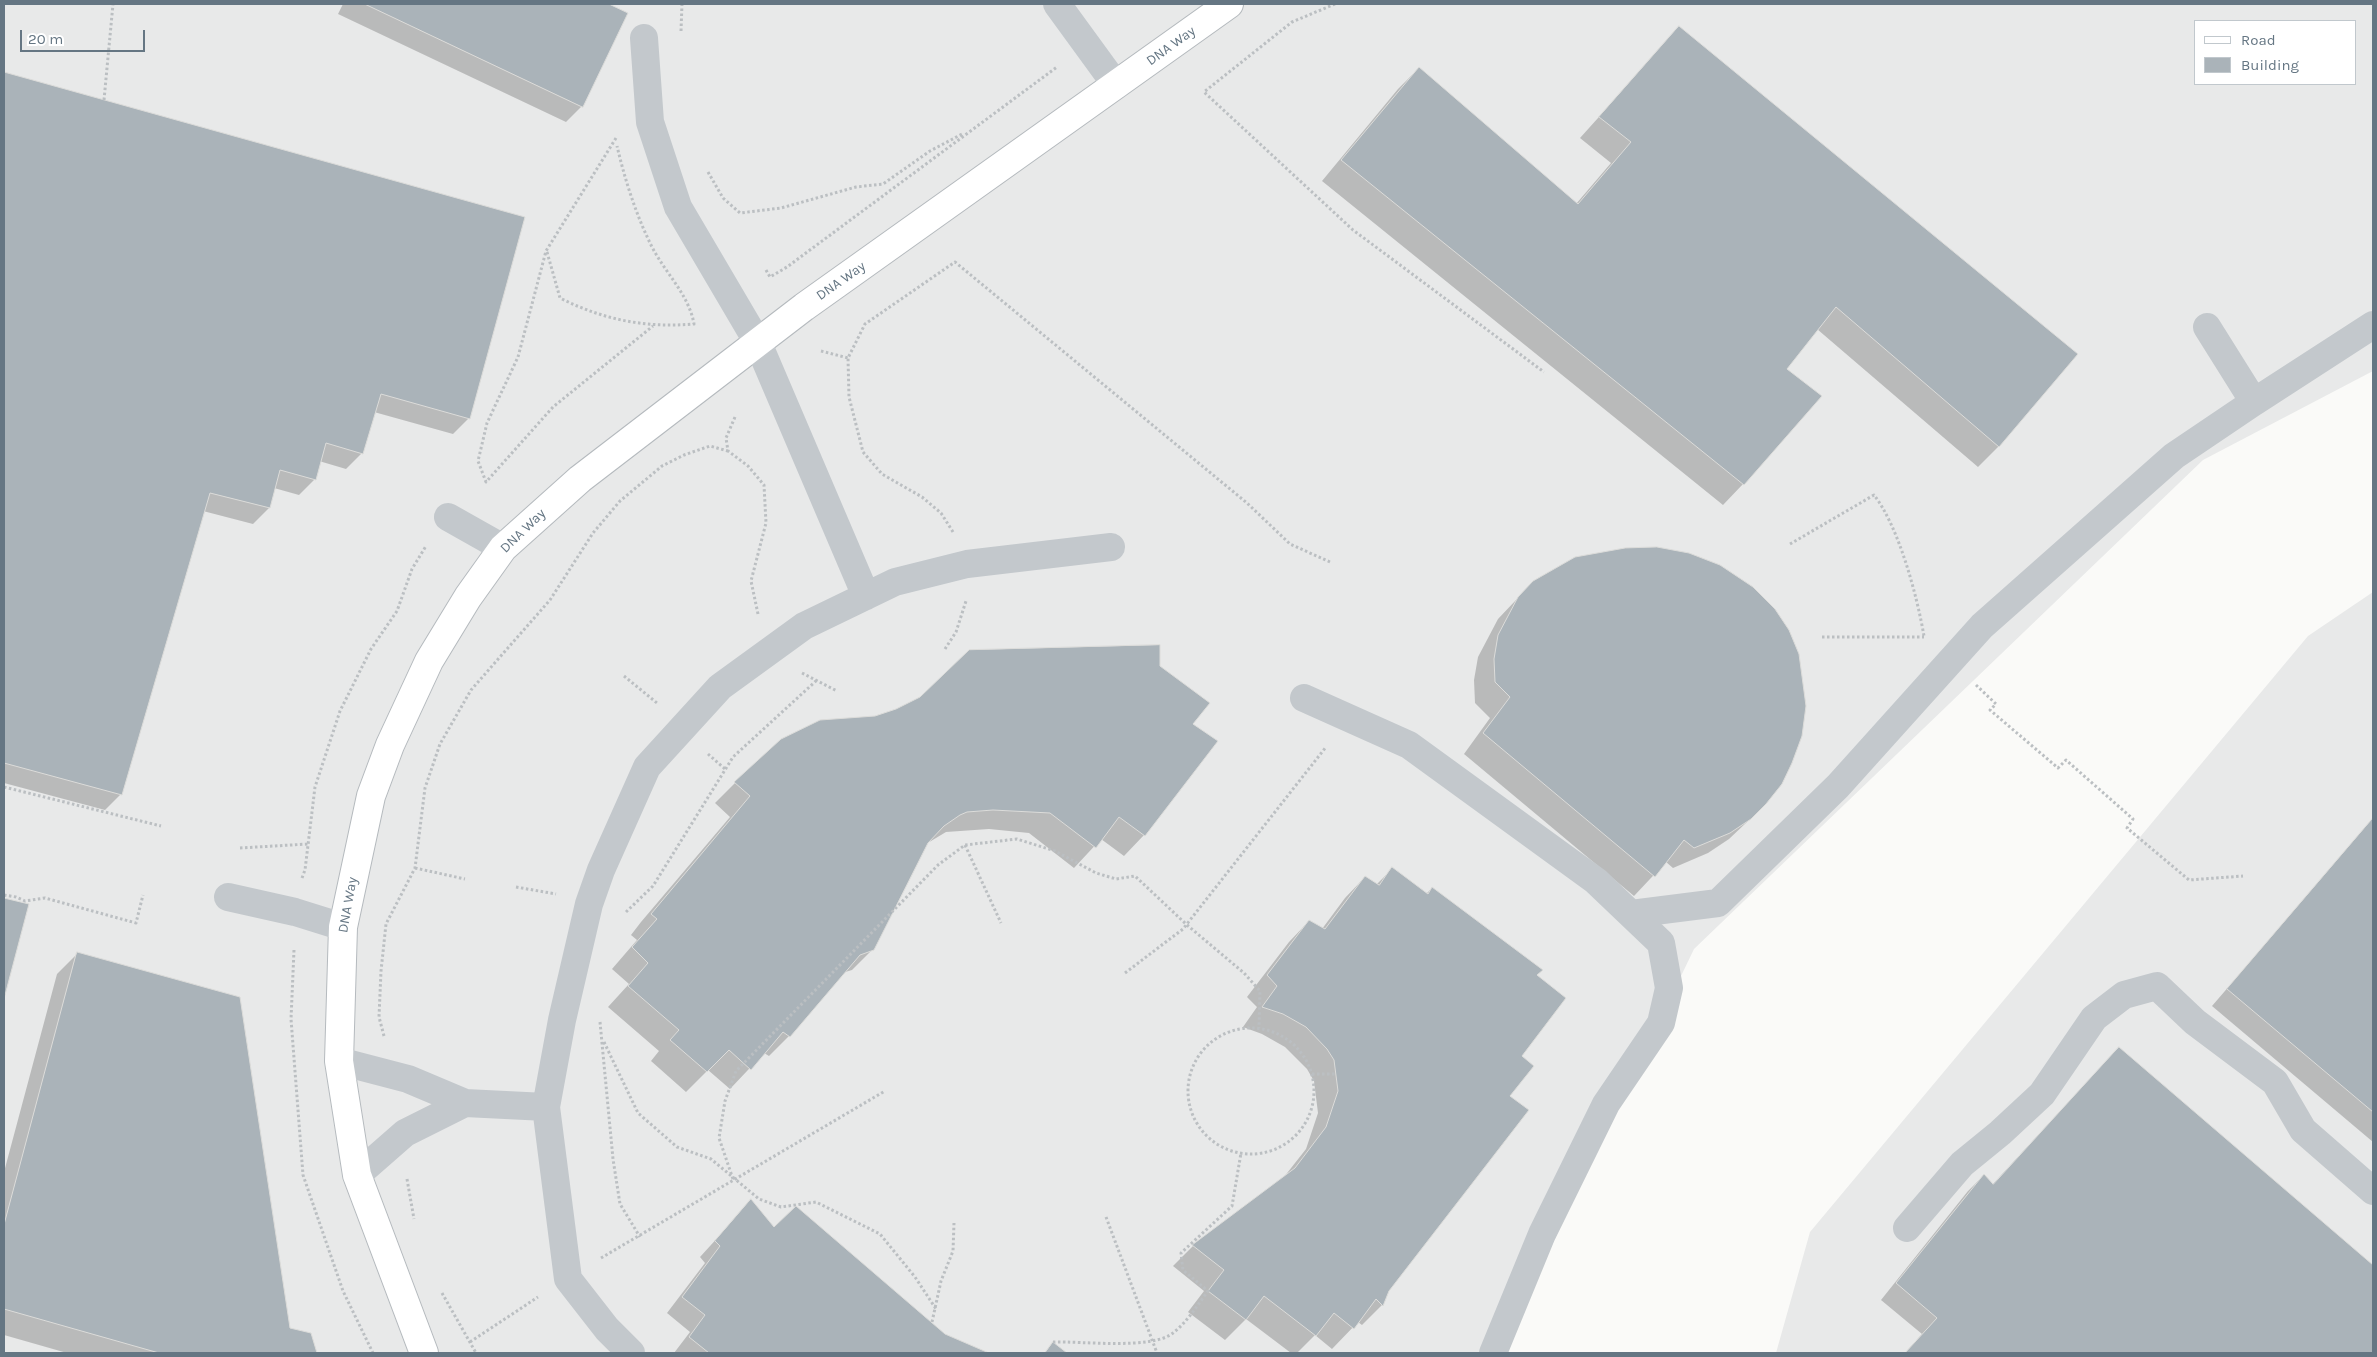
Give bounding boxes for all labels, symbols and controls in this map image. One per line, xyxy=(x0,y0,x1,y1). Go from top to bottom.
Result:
scale bar xyxy=(22,20,148,52)
legend xyxy=(2194,20,2357,85)
street label: DNA Way xyxy=(1143,23,1199,69)
text: 20 m xyxy=(28,30,63,48)
text: Road xyxy=(2241,31,2276,49)
text: Building xyxy=(2241,56,2299,74)
street label: DNA Way xyxy=(813,258,869,304)
street label: DNA Way xyxy=(497,505,549,557)
street label: DNA Way xyxy=(335,876,361,934)

